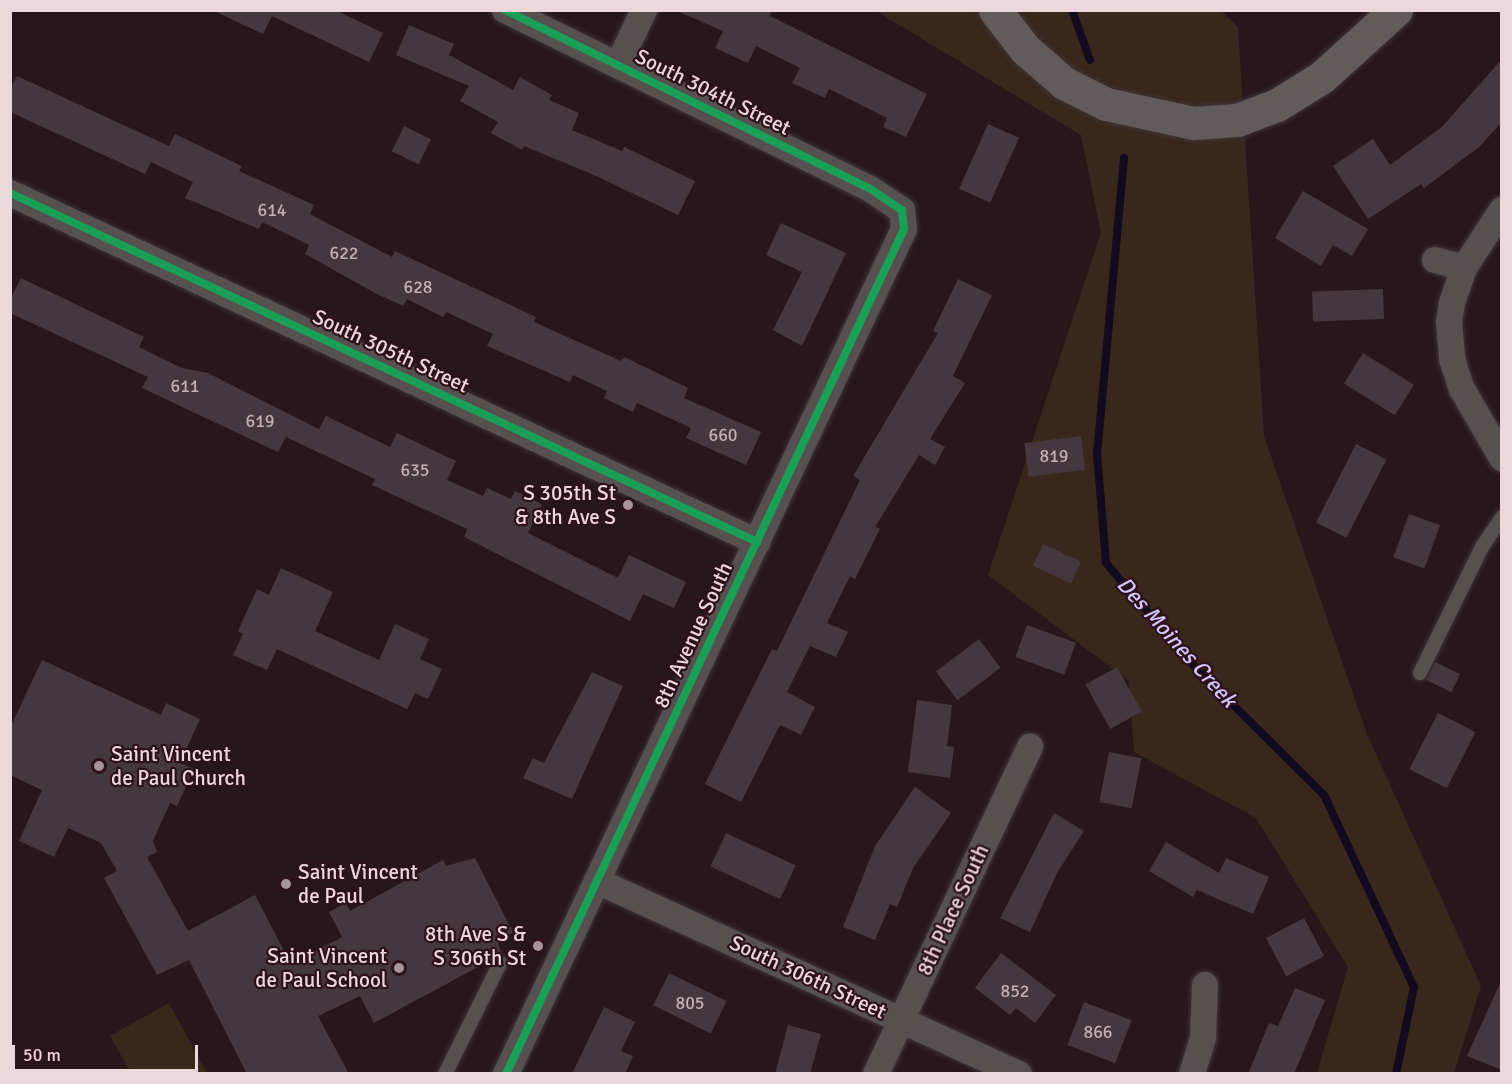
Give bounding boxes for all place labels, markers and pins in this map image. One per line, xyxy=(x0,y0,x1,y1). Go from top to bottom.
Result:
place label: S 305th St & 8th Ave S xyxy=(515,480,616,530)
marker: S 305th St & 8th Ave S xyxy=(621,498,635,512)
place label: Saint Vincent de Paul Church xyxy=(111,741,246,791)
marker: Saint Vincent de Paul Church xyxy=(92,759,106,773)
place label: Saint Vincent de Paul xyxy=(298,859,418,909)
marker: Saint Vincent de Paul xyxy=(279,877,293,891)
place label: 8th Ave S & S 306th St xyxy=(425,921,526,971)
marker: 8th Ave S & S 306th St xyxy=(531,939,545,953)
place label: Saint Vincent de Paul School xyxy=(255,943,387,993)
marker: Saint Vincent de Paul School xyxy=(392,961,406,975)

